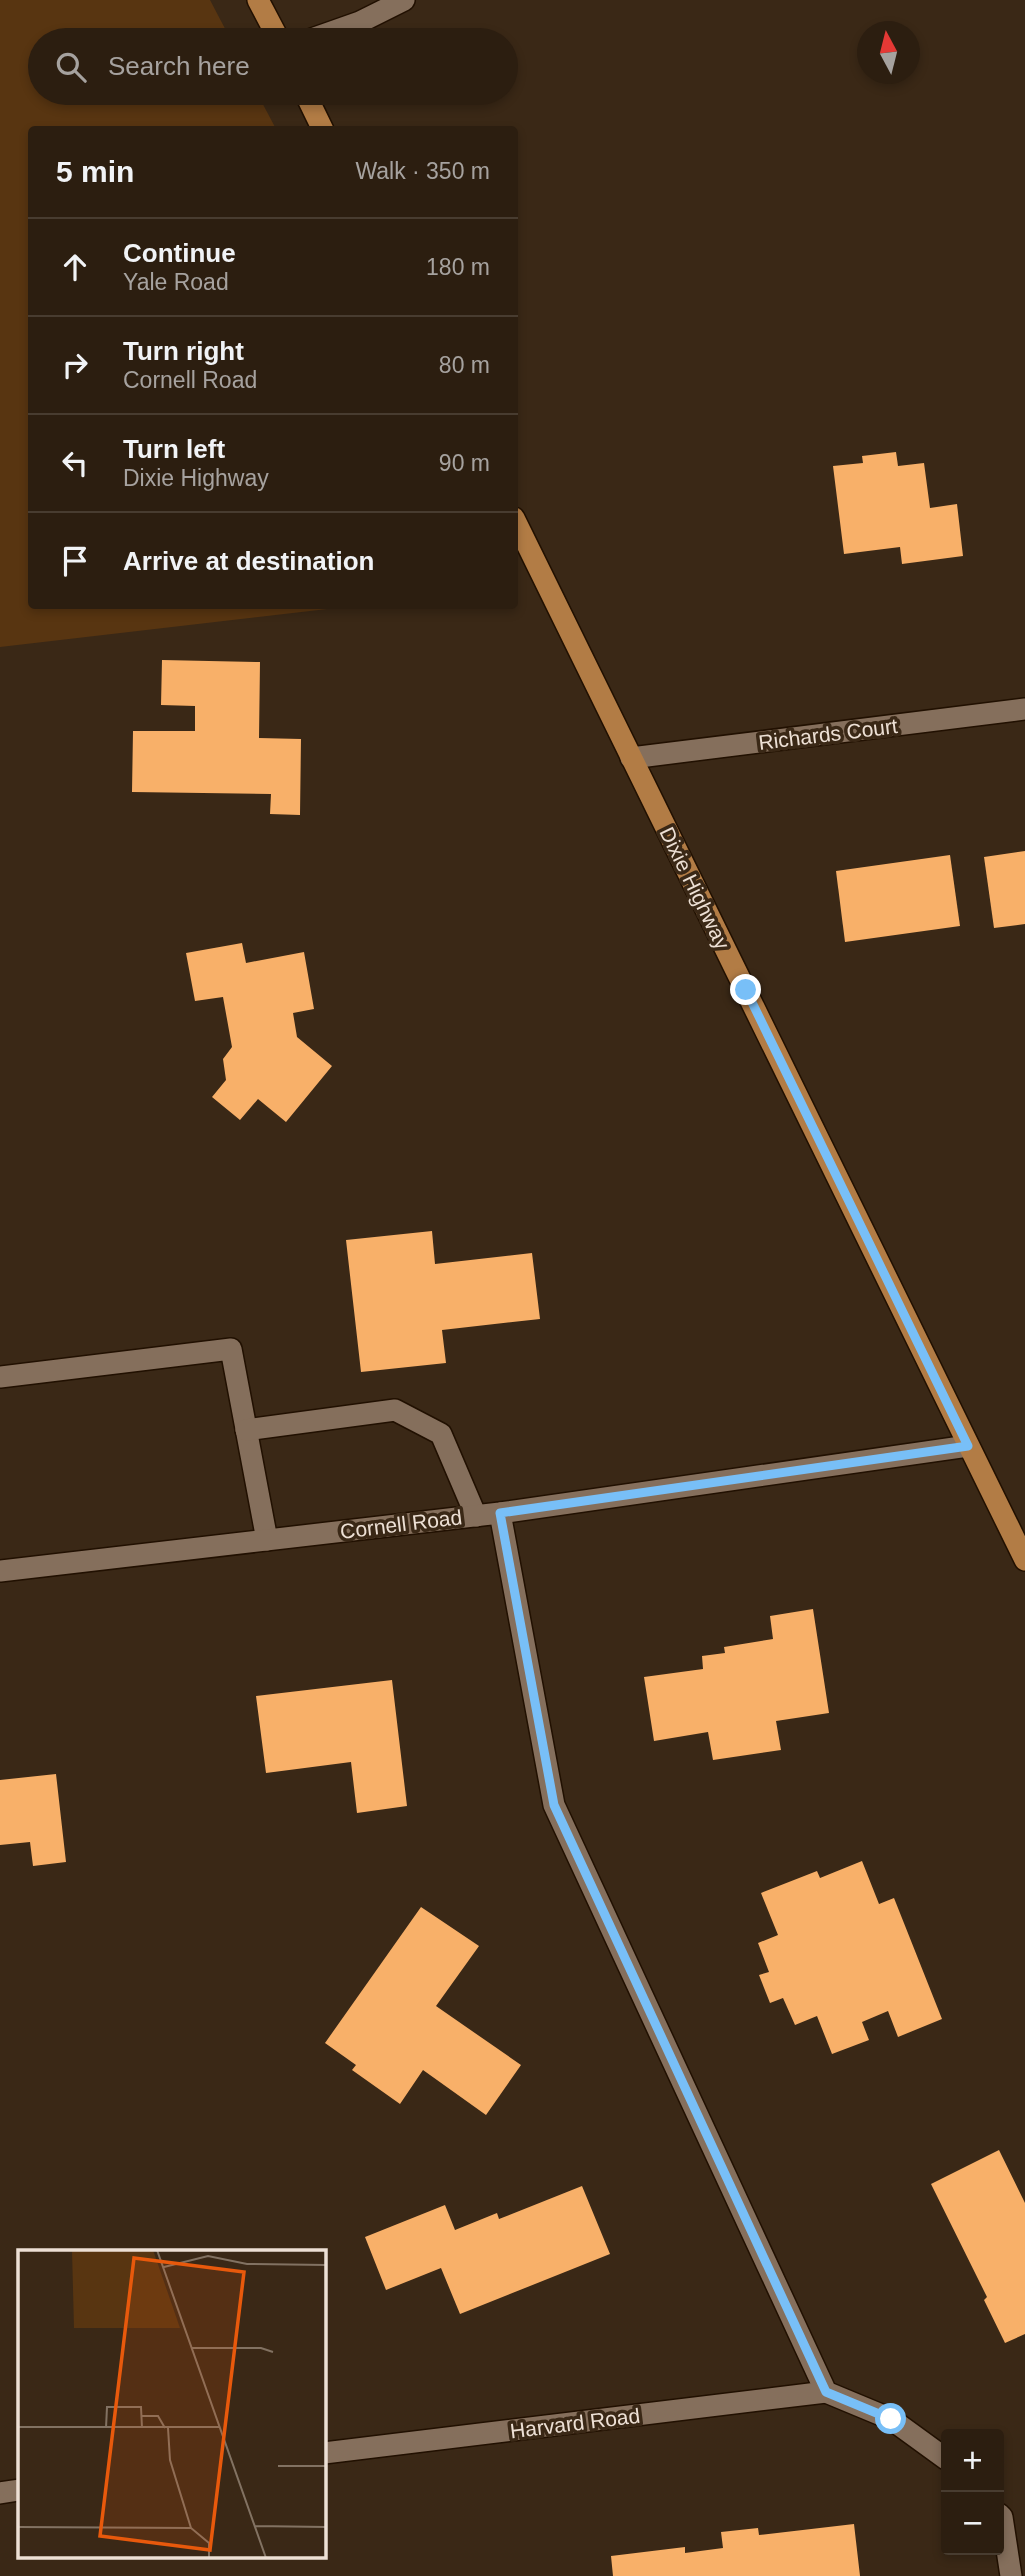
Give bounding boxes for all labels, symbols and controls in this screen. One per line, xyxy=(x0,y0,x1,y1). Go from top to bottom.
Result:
north arrow xyxy=(857,21,920,84)
search box xyxy=(28,28,518,105)
icon: search xyxy=(52,48,90,86)
text: Search here xyxy=(108,51,250,81)
text: 5 min xyxy=(56,155,134,188)
text: Walk · 350 m xyxy=(355,158,490,184)
text: Continue xyxy=(123,238,236,268)
icon: ahead xyxy=(56,248,94,286)
text: 180 m xyxy=(426,254,490,280)
text: Yale Road xyxy=(123,269,229,295)
text: Turn right xyxy=(123,336,244,366)
icon: right xyxy=(56,346,94,384)
text: 80 m xyxy=(439,352,490,378)
text: Cornell Road xyxy=(123,367,257,393)
text: Turn left xyxy=(123,434,225,464)
icon: left xyxy=(56,444,94,482)
text: 90 m xyxy=(439,450,490,476)
text: Dixie Highway xyxy=(123,465,269,491)
icon: arrive xyxy=(56,542,94,580)
text: Arrive at destination xyxy=(123,546,374,576)
street label: Richards Court xyxy=(757,714,899,754)
street label: Dixie Highway xyxy=(656,823,735,953)
route end xyxy=(730,974,761,1005)
street label: Cornell Road xyxy=(339,1505,463,1543)
inset map xyxy=(18,2250,326,2558)
route start xyxy=(875,2403,906,2434)
street label: Harvard Road xyxy=(509,2404,641,2442)
map controls xyxy=(941,2429,1004,2555)
button: + xyxy=(941,2429,1004,2492)
button: − xyxy=(941,2492,1004,2555)

